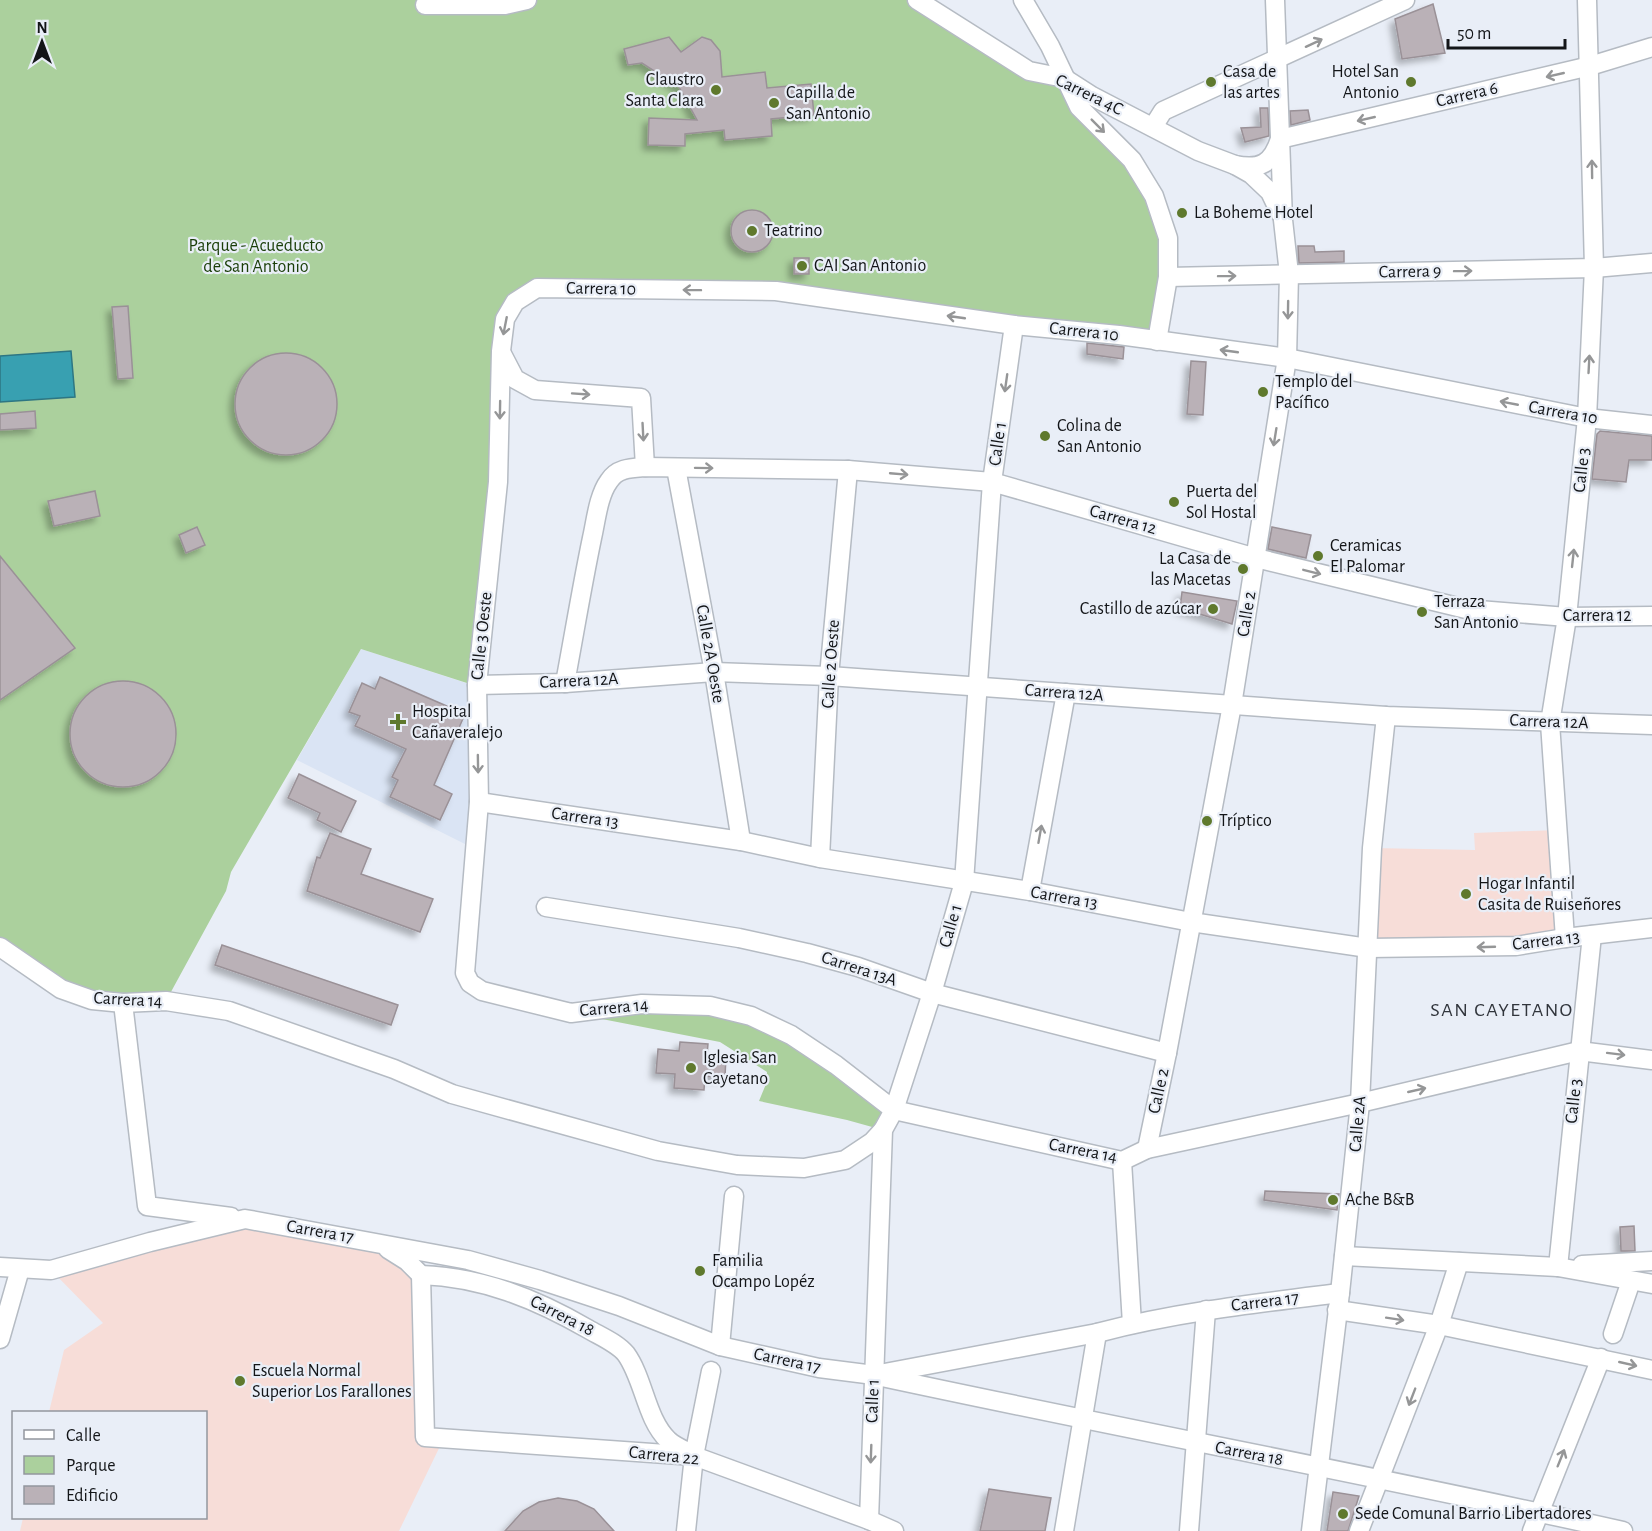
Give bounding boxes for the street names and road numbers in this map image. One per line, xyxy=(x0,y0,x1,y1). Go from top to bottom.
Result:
street label: Carrera 4C xyxy=(1053,71,1125,119)
street label: Carrera 6 xyxy=(1434,79,1500,111)
street label: Carrera 9 xyxy=(1378,262,1442,282)
street label: Carrera 10 xyxy=(566,279,636,299)
street label: Carrera 10 xyxy=(1048,319,1120,345)
street label: Carrera 10 xyxy=(1527,398,1599,428)
street label: Calle 1 xyxy=(986,421,1010,467)
street label: Calle 3 xyxy=(1571,447,1593,493)
street label: Carrera 12 xyxy=(1087,502,1159,538)
street label: Calle 2 xyxy=(1235,590,1259,638)
street label: Calle 3 Oeste xyxy=(468,591,496,681)
street label: Calle 2A Oeste xyxy=(692,603,728,705)
street label: Carrera 12 xyxy=(1563,607,1631,625)
street label: Calle 2 Oeste xyxy=(819,619,843,709)
street label: Carrera 12A xyxy=(539,670,620,692)
street label: Carrera 12A xyxy=(1024,681,1105,705)
street label: Carrera 12A xyxy=(1509,712,1589,732)
street label: Carrera 13 xyxy=(550,804,620,832)
street label: Carrera 13 xyxy=(1029,883,1099,913)
street label: Calle 1 xyxy=(936,902,966,950)
street label: Carrera 13 xyxy=(1511,928,1581,954)
street label: Carrera 13A xyxy=(819,948,900,990)
street label: Carrera 14 xyxy=(93,989,163,1011)
street label: Carrera 14 xyxy=(579,996,650,1020)
street label: Calle 2 xyxy=(1145,1067,1173,1115)
street label: Calle 3 xyxy=(1563,1078,1585,1124)
street label: Calle 2A xyxy=(1347,1095,1369,1153)
street label: Carrera 14 xyxy=(1047,1136,1119,1166)
street label: Carrera 17 xyxy=(285,1217,355,1247)
street label: Carrera 17 xyxy=(1230,1289,1300,1315)
street label: Carrera 18 xyxy=(527,1292,597,1340)
street label: Carrera 17 xyxy=(752,1345,822,1377)
street label: Calle 1 xyxy=(863,1379,883,1423)
street label: Carrera 18 xyxy=(1213,1439,1285,1469)
street label: Carrera 22 xyxy=(628,1443,700,1469)

